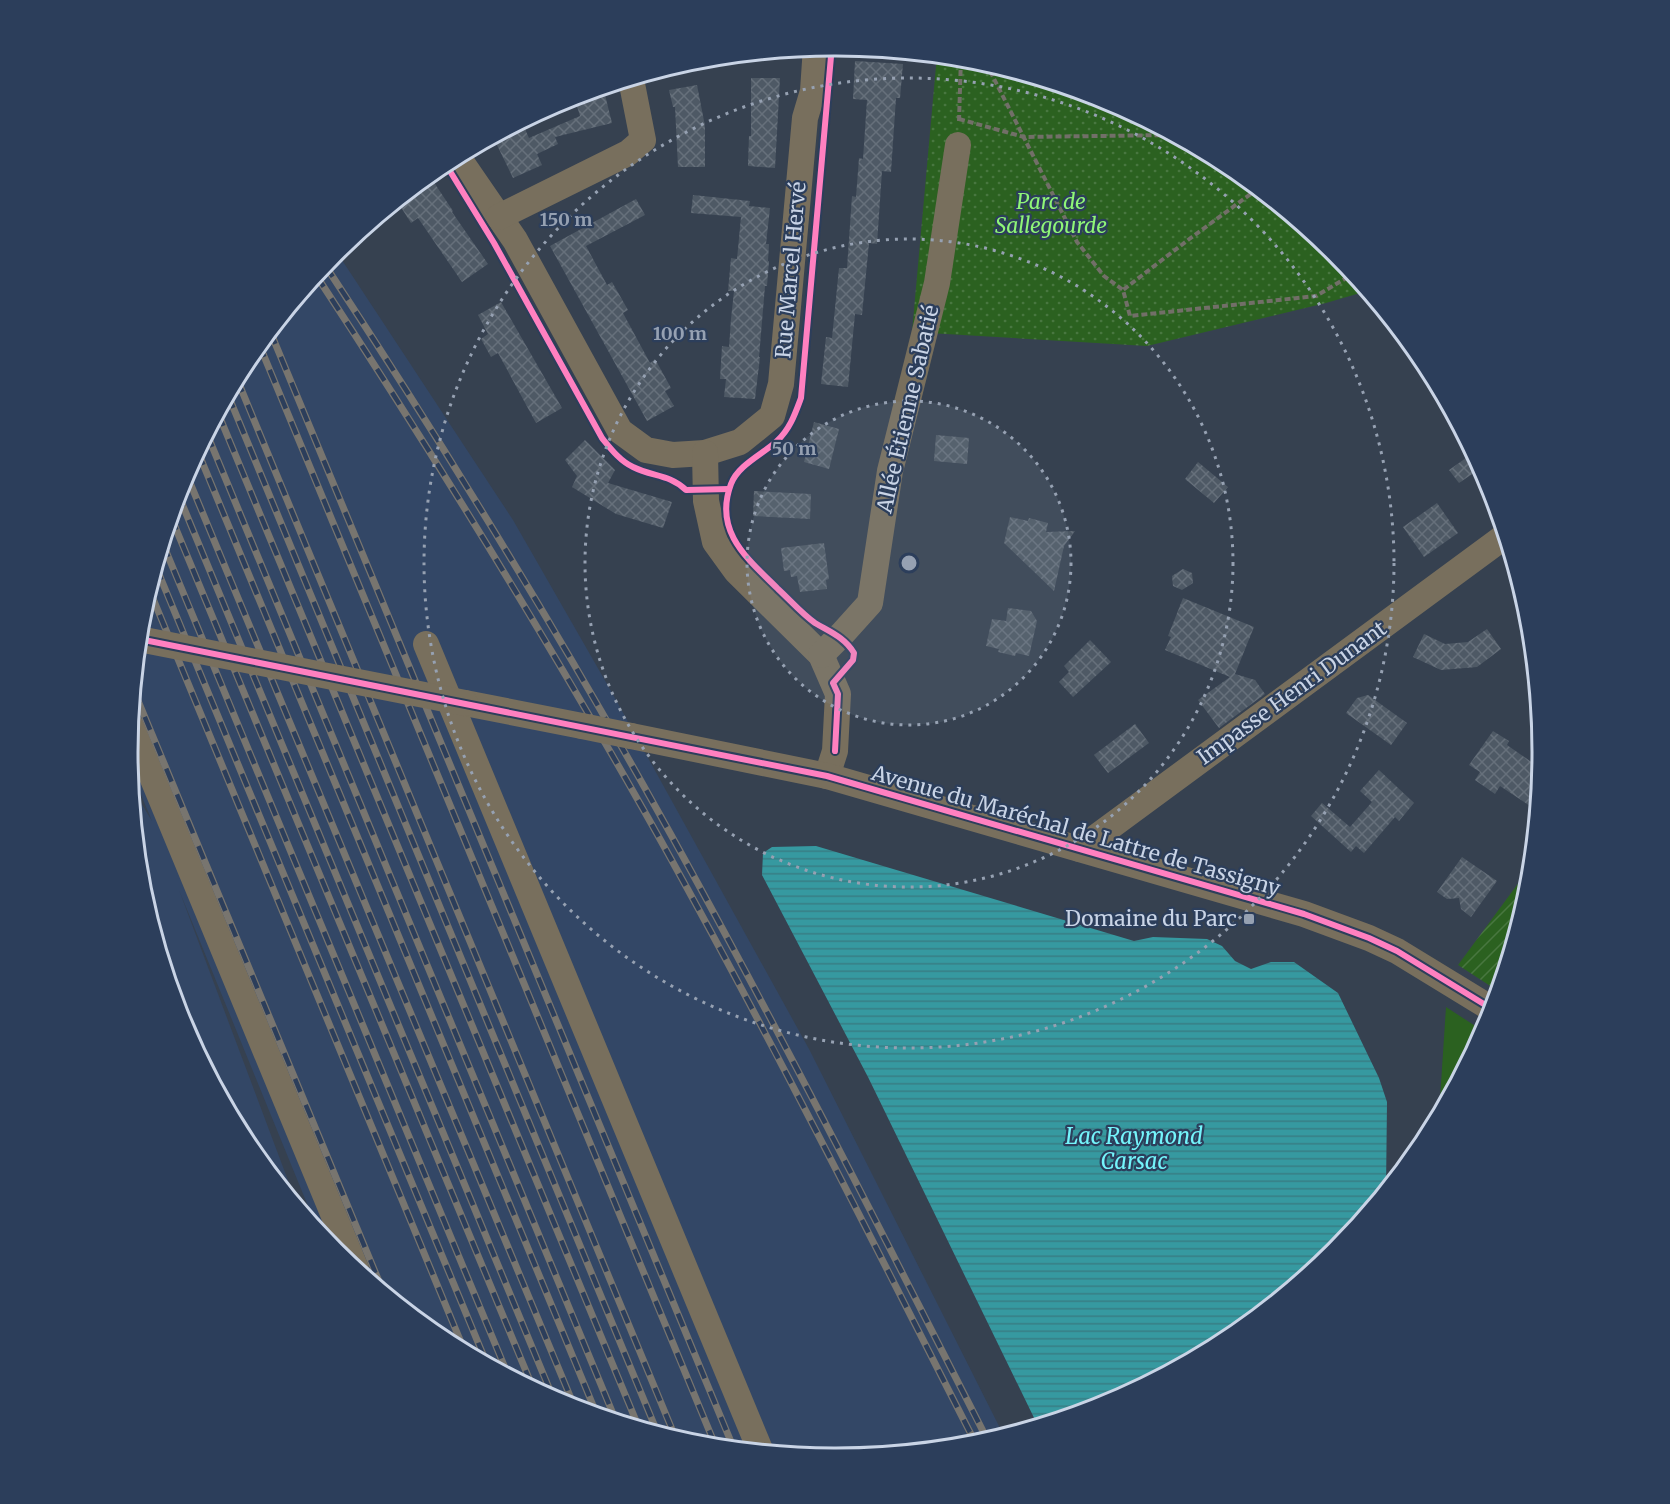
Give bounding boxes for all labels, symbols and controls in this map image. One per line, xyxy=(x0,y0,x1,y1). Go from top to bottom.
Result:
street label: Rue Marcel Hervé xyxy=(769,180,812,359)
park label: Parc de Sallegourde xyxy=(995,188,1107,239)
text: 150 m xyxy=(540,208,592,231)
street label: Allée Étienne Sabatié xyxy=(869,302,945,516)
text: 100 m xyxy=(653,322,707,345)
text: 50 m xyxy=(772,437,816,460)
centre of rings xyxy=(899,553,919,573)
street label: Impasse Henri Dunant xyxy=(1192,615,1392,770)
street label: Avenue du Maréchal de Lattre de Tassigny xyxy=(868,759,1284,902)
place label: Domaine du Parc xyxy=(1065,905,1237,932)
marker: Domaine du Parc xyxy=(1242,912,1256,926)
water label: Lac Raymond Carsac xyxy=(1065,1122,1203,1175)

